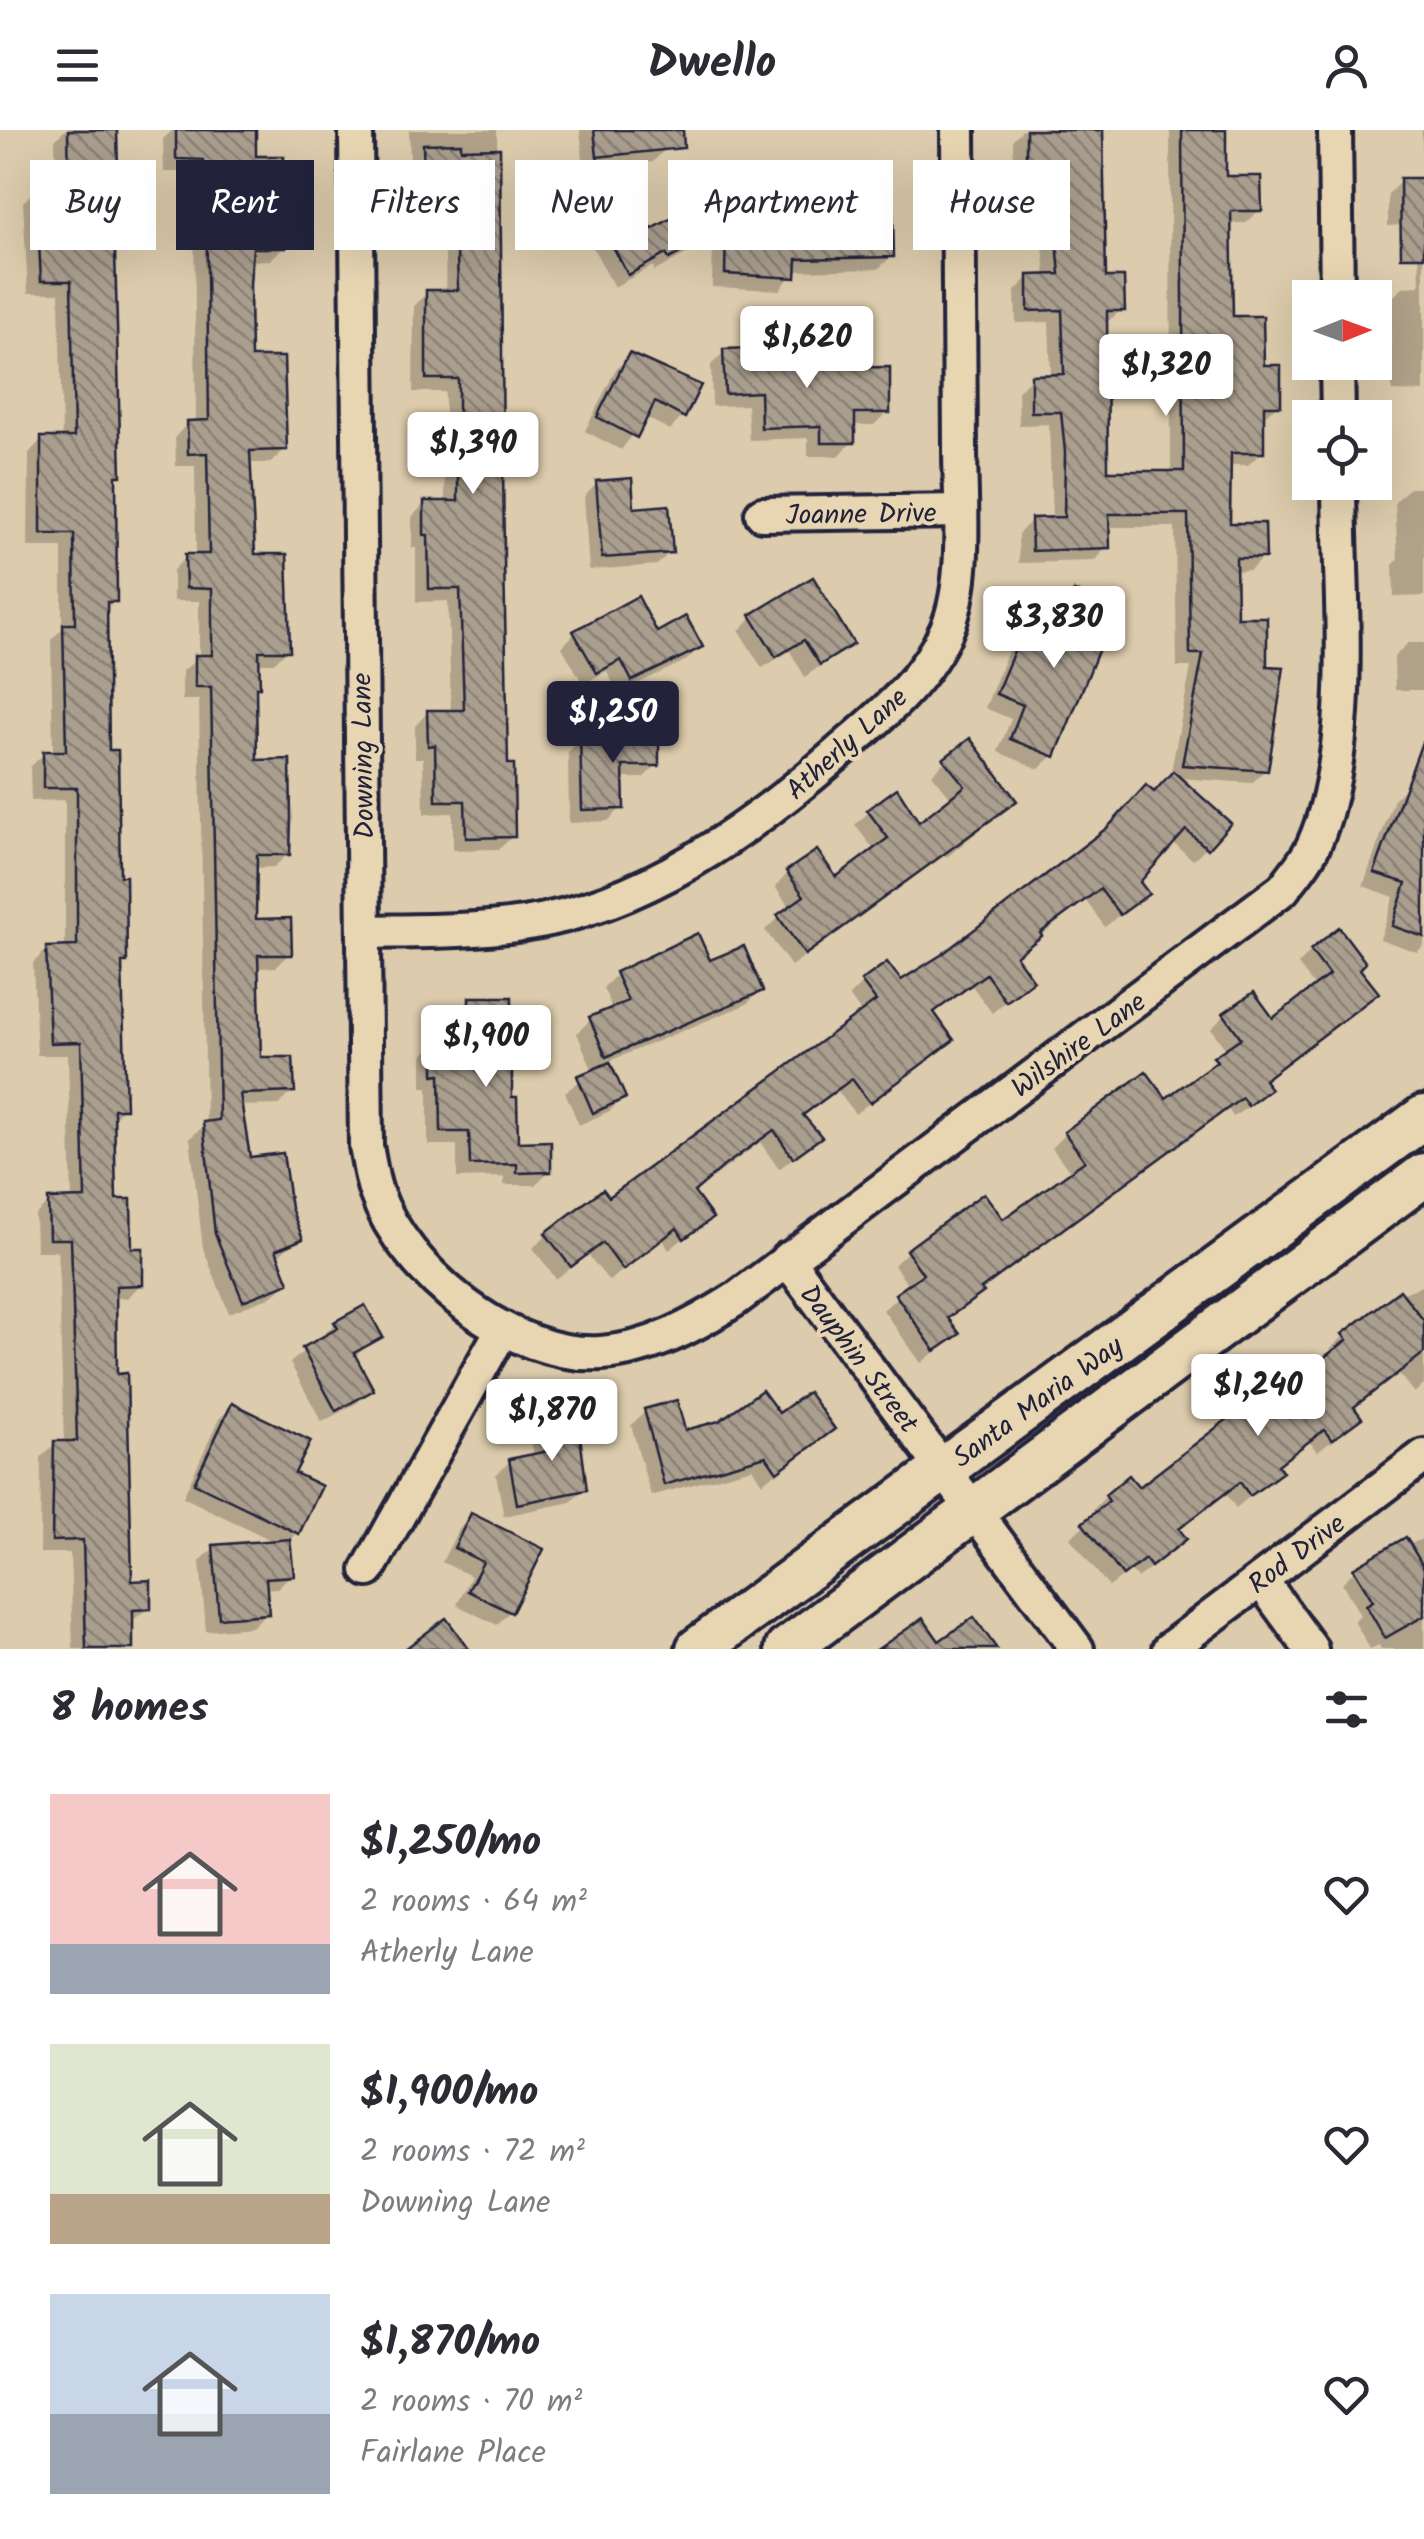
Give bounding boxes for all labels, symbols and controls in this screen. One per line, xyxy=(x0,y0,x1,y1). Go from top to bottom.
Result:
text: Dwello xyxy=(648,29,776,101)
icon: menu xyxy=(50,38,105,93)
icon: person xyxy=(1319,38,1374,93)
chip: Buy xyxy=(30,160,156,250)
chip: Rent xyxy=(176,160,314,250)
chip: Filters xyxy=(334,160,495,250)
chip: New xyxy=(515,160,648,250)
chip: Apartment xyxy=(668,160,893,250)
chip: House xyxy=(913,160,1070,250)
north arrow xyxy=(1292,280,1392,380)
map controls xyxy=(1292,280,1392,500)
pin: $1,620 xyxy=(726,306,888,391)
text: $1,620 xyxy=(762,313,852,364)
pin: $1,320 xyxy=(1085,334,1247,419)
text: $1,320 xyxy=(1121,341,1211,392)
button: locate xyxy=(1292,400,1392,500)
pin: $1,390 xyxy=(392,412,554,497)
text: $1,390 xyxy=(429,419,517,470)
street label: Joanne Drive xyxy=(785,492,937,539)
pin: $3,830 xyxy=(973,586,1135,671)
text: $3,830 xyxy=(1005,593,1103,644)
street label: Downing Lane xyxy=(341,672,388,840)
street label: Atherly Lane xyxy=(776,677,919,812)
pin: $1,250 xyxy=(532,681,694,766)
text: $1,250 xyxy=(569,688,657,739)
street label: Wilshire Lane xyxy=(1002,981,1157,1111)
pin: $1,900 xyxy=(405,1005,567,1090)
text: $1,900 xyxy=(443,1012,529,1063)
street label: Dauphin Street xyxy=(787,1275,930,1445)
street label: Santa Maria Way xyxy=(944,1325,1134,1481)
pin: $1,240 xyxy=(1177,1354,1339,1439)
text: $1,240 xyxy=(1213,1361,1303,1412)
pin: $1,870 xyxy=(471,1379,633,1464)
text: $1,870 xyxy=(508,1386,596,1437)
street label: Rod Drive xyxy=(1239,1503,1356,1607)
text: 8 homes xyxy=(50,1676,208,1743)
icon: filters xyxy=(1319,1682,1374,1737)
text: $1,250/mo xyxy=(360,1810,541,1877)
icon: home xyxy=(130,1834,250,1954)
icon: heart xyxy=(1319,1867,1374,1922)
text: 2 rooms · 64 m² xyxy=(360,1877,587,1928)
text: Atherly Lane xyxy=(360,1928,534,1979)
text: $1,900/mo xyxy=(360,2060,538,2127)
icon: home xyxy=(130,2084,250,2204)
icon: heart xyxy=(1319,2117,1374,2172)
text: 2 rooms · 72 m² xyxy=(360,2127,585,2178)
text: Downing Lane xyxy=(360,2178,550,2229)
text: $1,870/mo xyxy=(360,2310,540,2377)
icon: home xyxy=(130,2334,250,2454)
icon: heart xyxy=(1319,2367,1374,2422)
text: 2 rooms · 70 m² xyxy=(360,2377,582,2428)
text: Fairlane Place xyxy=(360,2428,546,2479)

